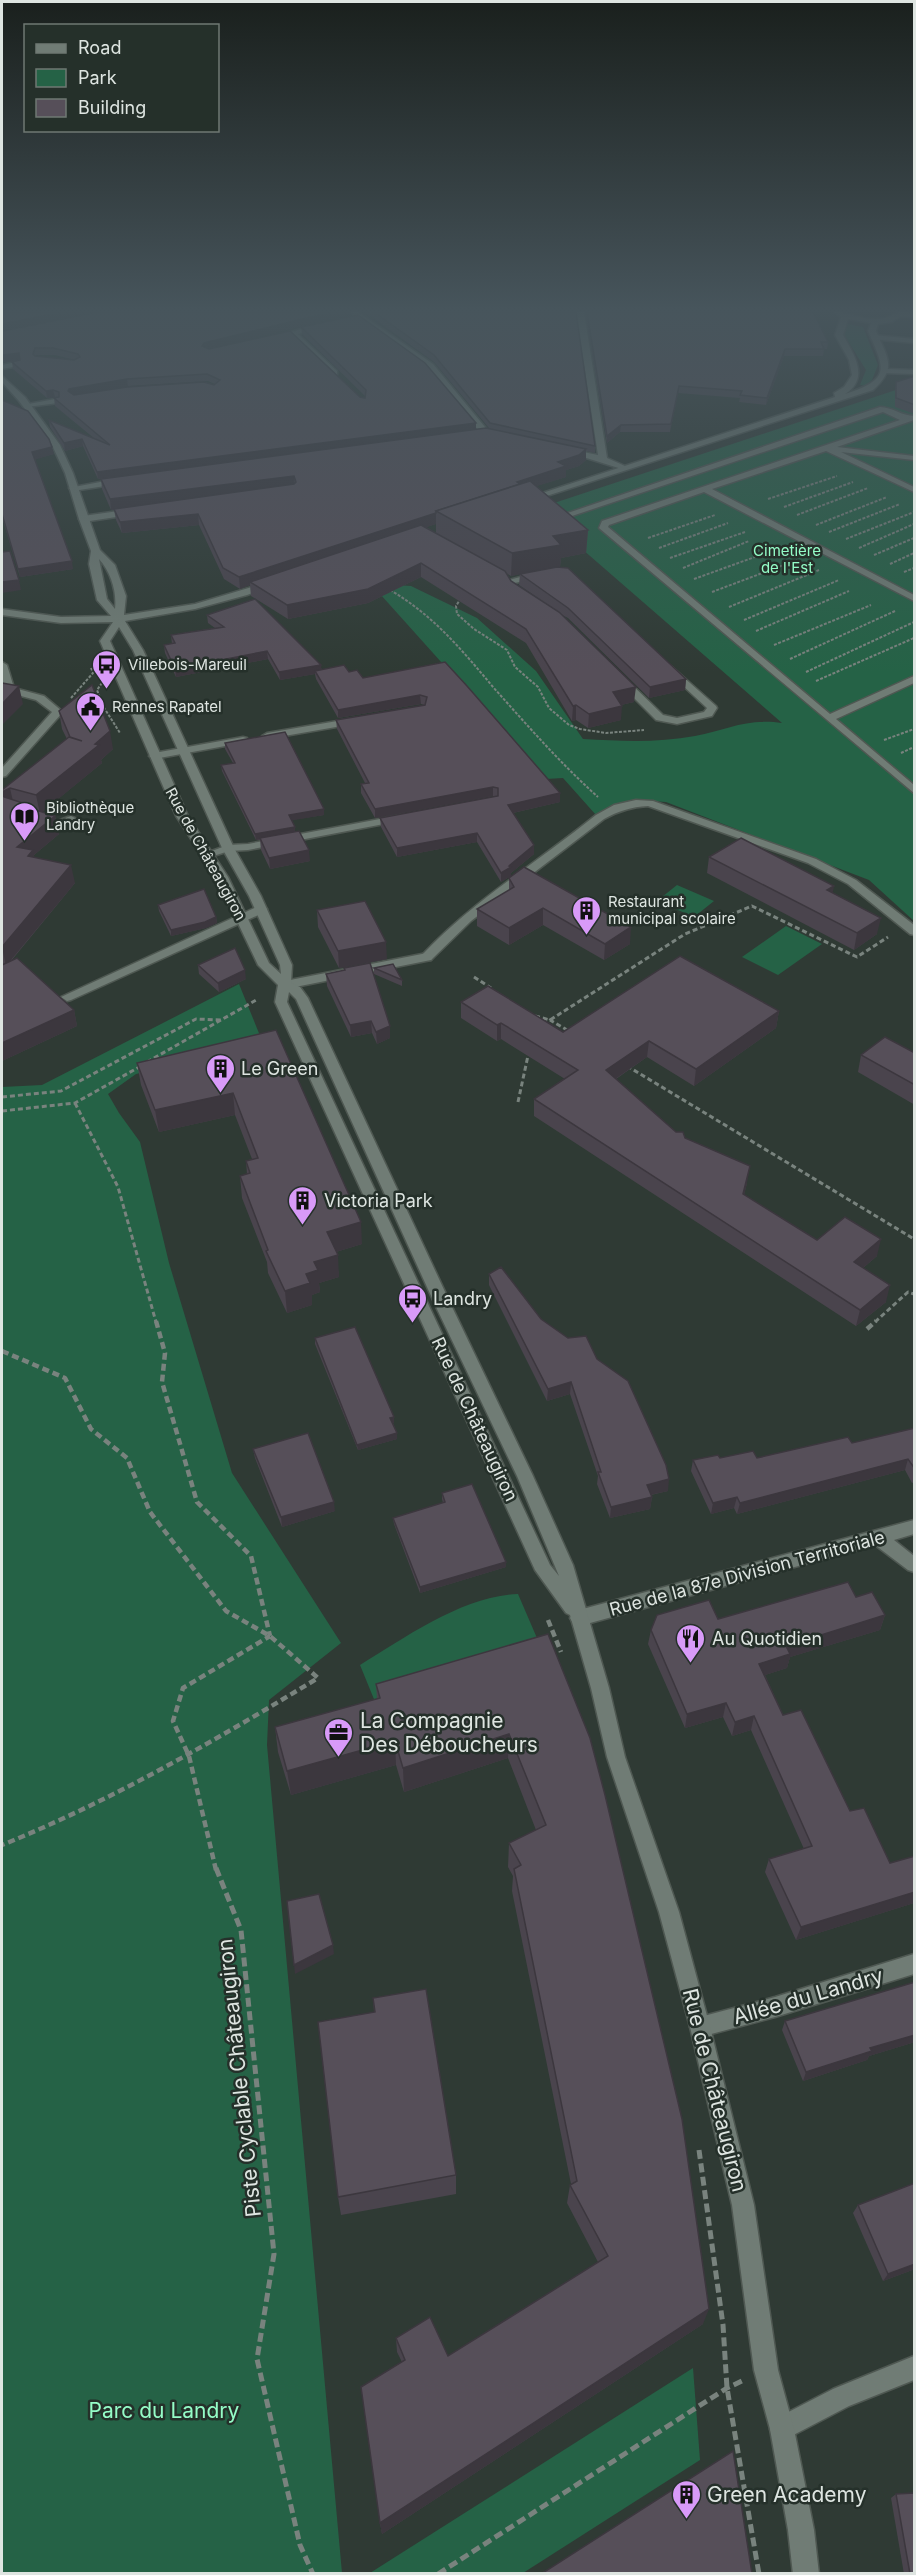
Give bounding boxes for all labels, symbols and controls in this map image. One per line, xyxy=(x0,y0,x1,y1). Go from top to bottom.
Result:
legend xyxy=(24,24,219,132)
text: Road xyxy=(78,37,121,58)
text: Park xyxy=(78,67,117,88)
text: Building xyxy=(78,97,146,118)
park label: Cimetière de l'Est xyxy=(753,541,821,577)
bus stop icon: Villebois-Mareuil xyxy=(91,648,123,690)
place label: Villebois-Mareuil xyxy=(128,655,247,674)
public building icon: Rennes Rapatel xyxy=(75,690,107,732)
place label: Rennes Rapatel xyxy=(112,697,222,716)
street label: Rue de Châteaugiron xyxy=(162,784,250,924)
place label: Bibliothèque Landry xyxy=(46,798,134,834)
library icon: Bibliothèque Landry xyxy=(9,800,41,842)
place label: Restaurant municipal scolaire xyxy=(608,892,736,928)
building icon: Restaurant municipal scolaire xyxy=(571,894,603,936)
building icon: Le Green xyxy=(204,1052,236,1094)
place label: Le Green xyxy=(241,1058,318,1079)
building icon: Victoria Park xyxy=(287,1184,319,1226)
place label: Victoria Park xyxy=(324,1190,433,1211)
bus stop icon: Landry xyxy=(396,1282,428,1324)
place label: Landry xyxy=(433,1288,492,1309)
street label: Rue de Châteaugiron xyxy=(428,1334,522,1504)
street label: Rue de la 87e Division Territoriale xyxy=(607,1526,887,1620)
restaurant icon: Au Quotidien xyxy=(675,1622,707,1664)
place label: Au Quotidien xyxy=(712,1628,822,1649)
place label: La Compagnie Des Déboucheurs xyxy=(360,1708,538,1757)
office icon: La Compagnie Des Déboucheurs xyxy=(323,1716,355,1758)
street label: Piste Cyclable Châteaugiron xyxy=(212,1938,266,2218)
street label: Allée du Landry xyxy=(730,1963,886,2029)
street label: Rue de Châteaugiron xyxy=(678,1986,752,2194)
park label: Parc du Landry xyxy=(89,2398,240,2423)
building icon: Green Academy xyxy=(670,2478,702,2520)
place label: Green Academy xyxy=(707,2482,867,2507)

